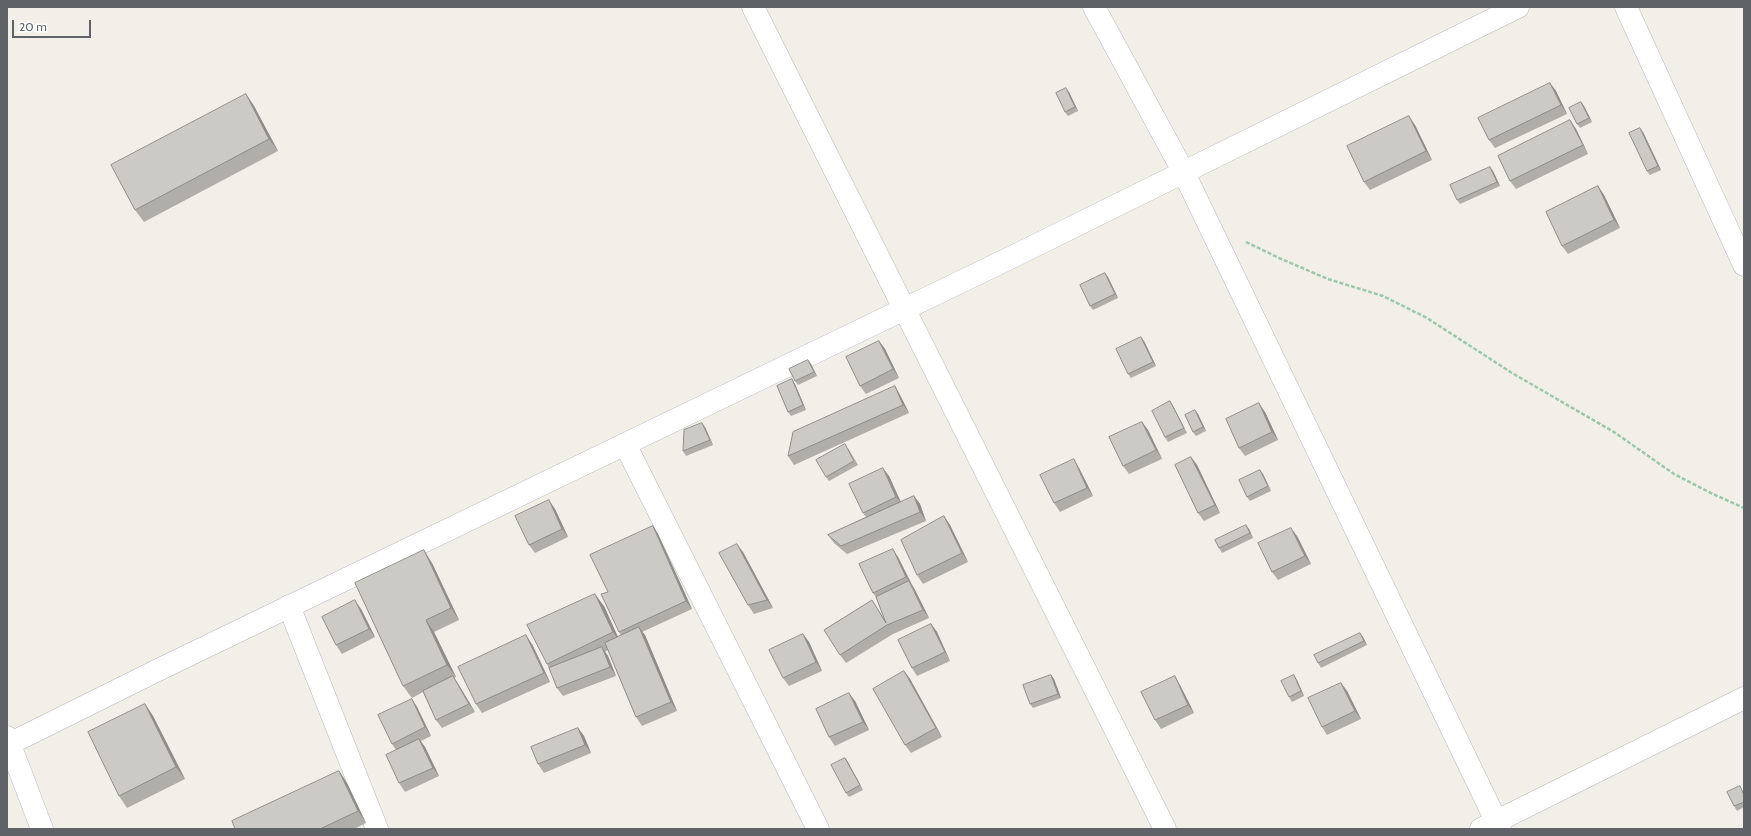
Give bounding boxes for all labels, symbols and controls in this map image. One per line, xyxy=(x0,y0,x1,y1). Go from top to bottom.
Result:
scale bar xyxy=(14,12,93,38)
text: 20 m xyxy=(19,19,47,34)

